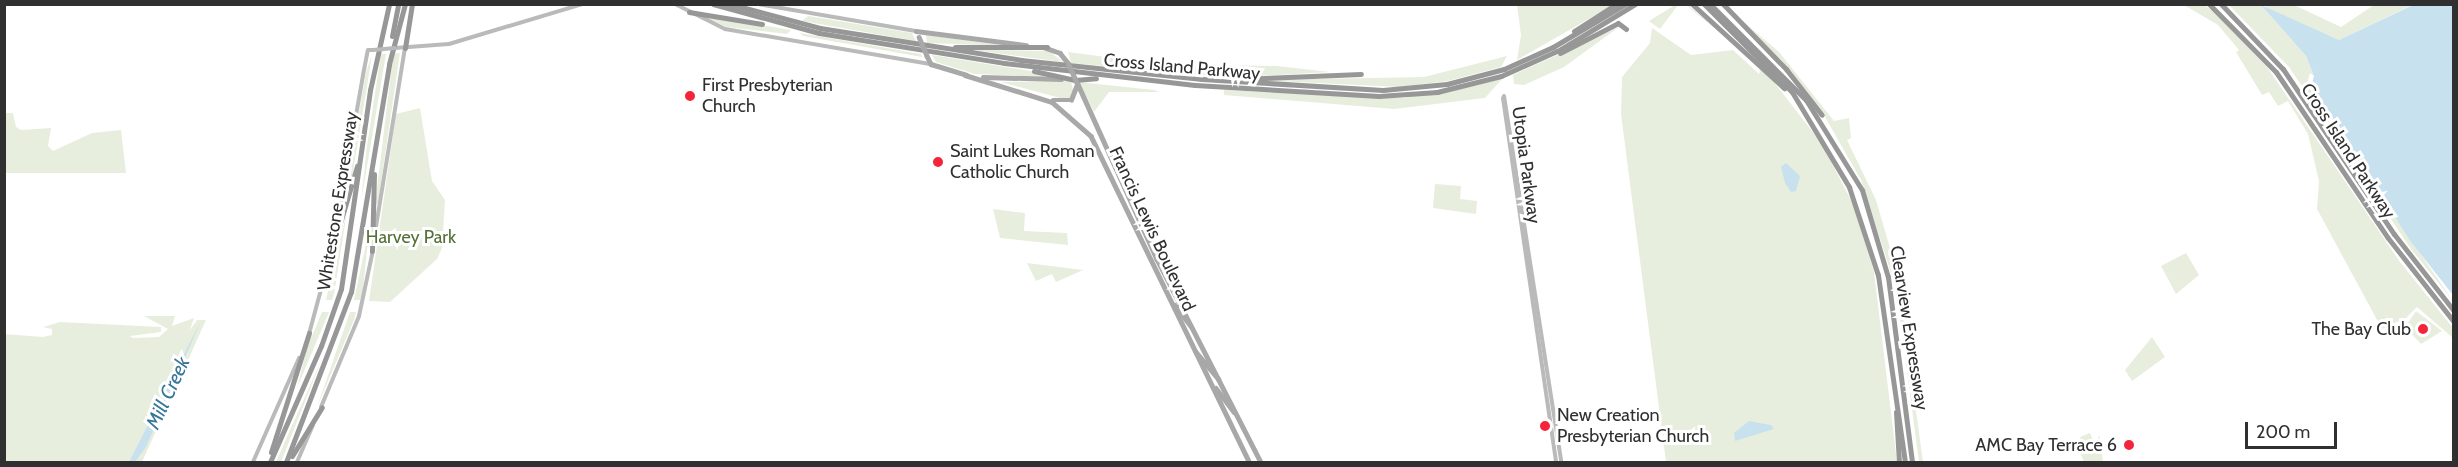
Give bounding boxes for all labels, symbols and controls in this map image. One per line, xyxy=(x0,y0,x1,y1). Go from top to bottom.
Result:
street label: Cross Island Parkway xyxy=(1103,49,1261,85)
place label: First Presbyterian Church xyxy=(702,75,833,118)
street label: Cross Island Parkway xyxy=(2296,79,2400,223)
marker: First Presbyterian Church xyxy=(683,89,697,103)
street label: Utopia Parkway xyxy=(1507,105,1545,225)
street label: Whitestone Expressway xyxy=(313,110,363,292)
place label: Saint Lukes Roman Catholic Church xyxy=(950,141,1095,184)
street label: Francis Lewis Boulevard xyxy=(1104,143,1200,315)
marker: Saint Lukes Roman Catholic Church xyxy=(931,155,945,169)
park label: Harvey Park xyxy=(366,226,456,248)
street label: Clearview Expressway xyxy=(1885,244,1933,412)
place label: The Bay Club xyxy=(2312,318,2411,340)
marker: The Bay Club xyxy=(2416,322,2430,336)
water label: Mill Creek xyxy=(141,353,195,433)
place label: New Creation Presbyterian Church xyxy=(1557,405,1709,448)
scale bar xyxy=(2248,410,2340,448)
marker: New Creation Presbyterian Church xyxy=(1538,419,1552,433)
text: 200 m xyxy=(2256,421,2310,443)
place label: AMC Bay Terrace 6 xyxy=(1975,434,2117,456)
marker: AMC Bay Terrace 6 xyxy=(2122,438,2136,452)

